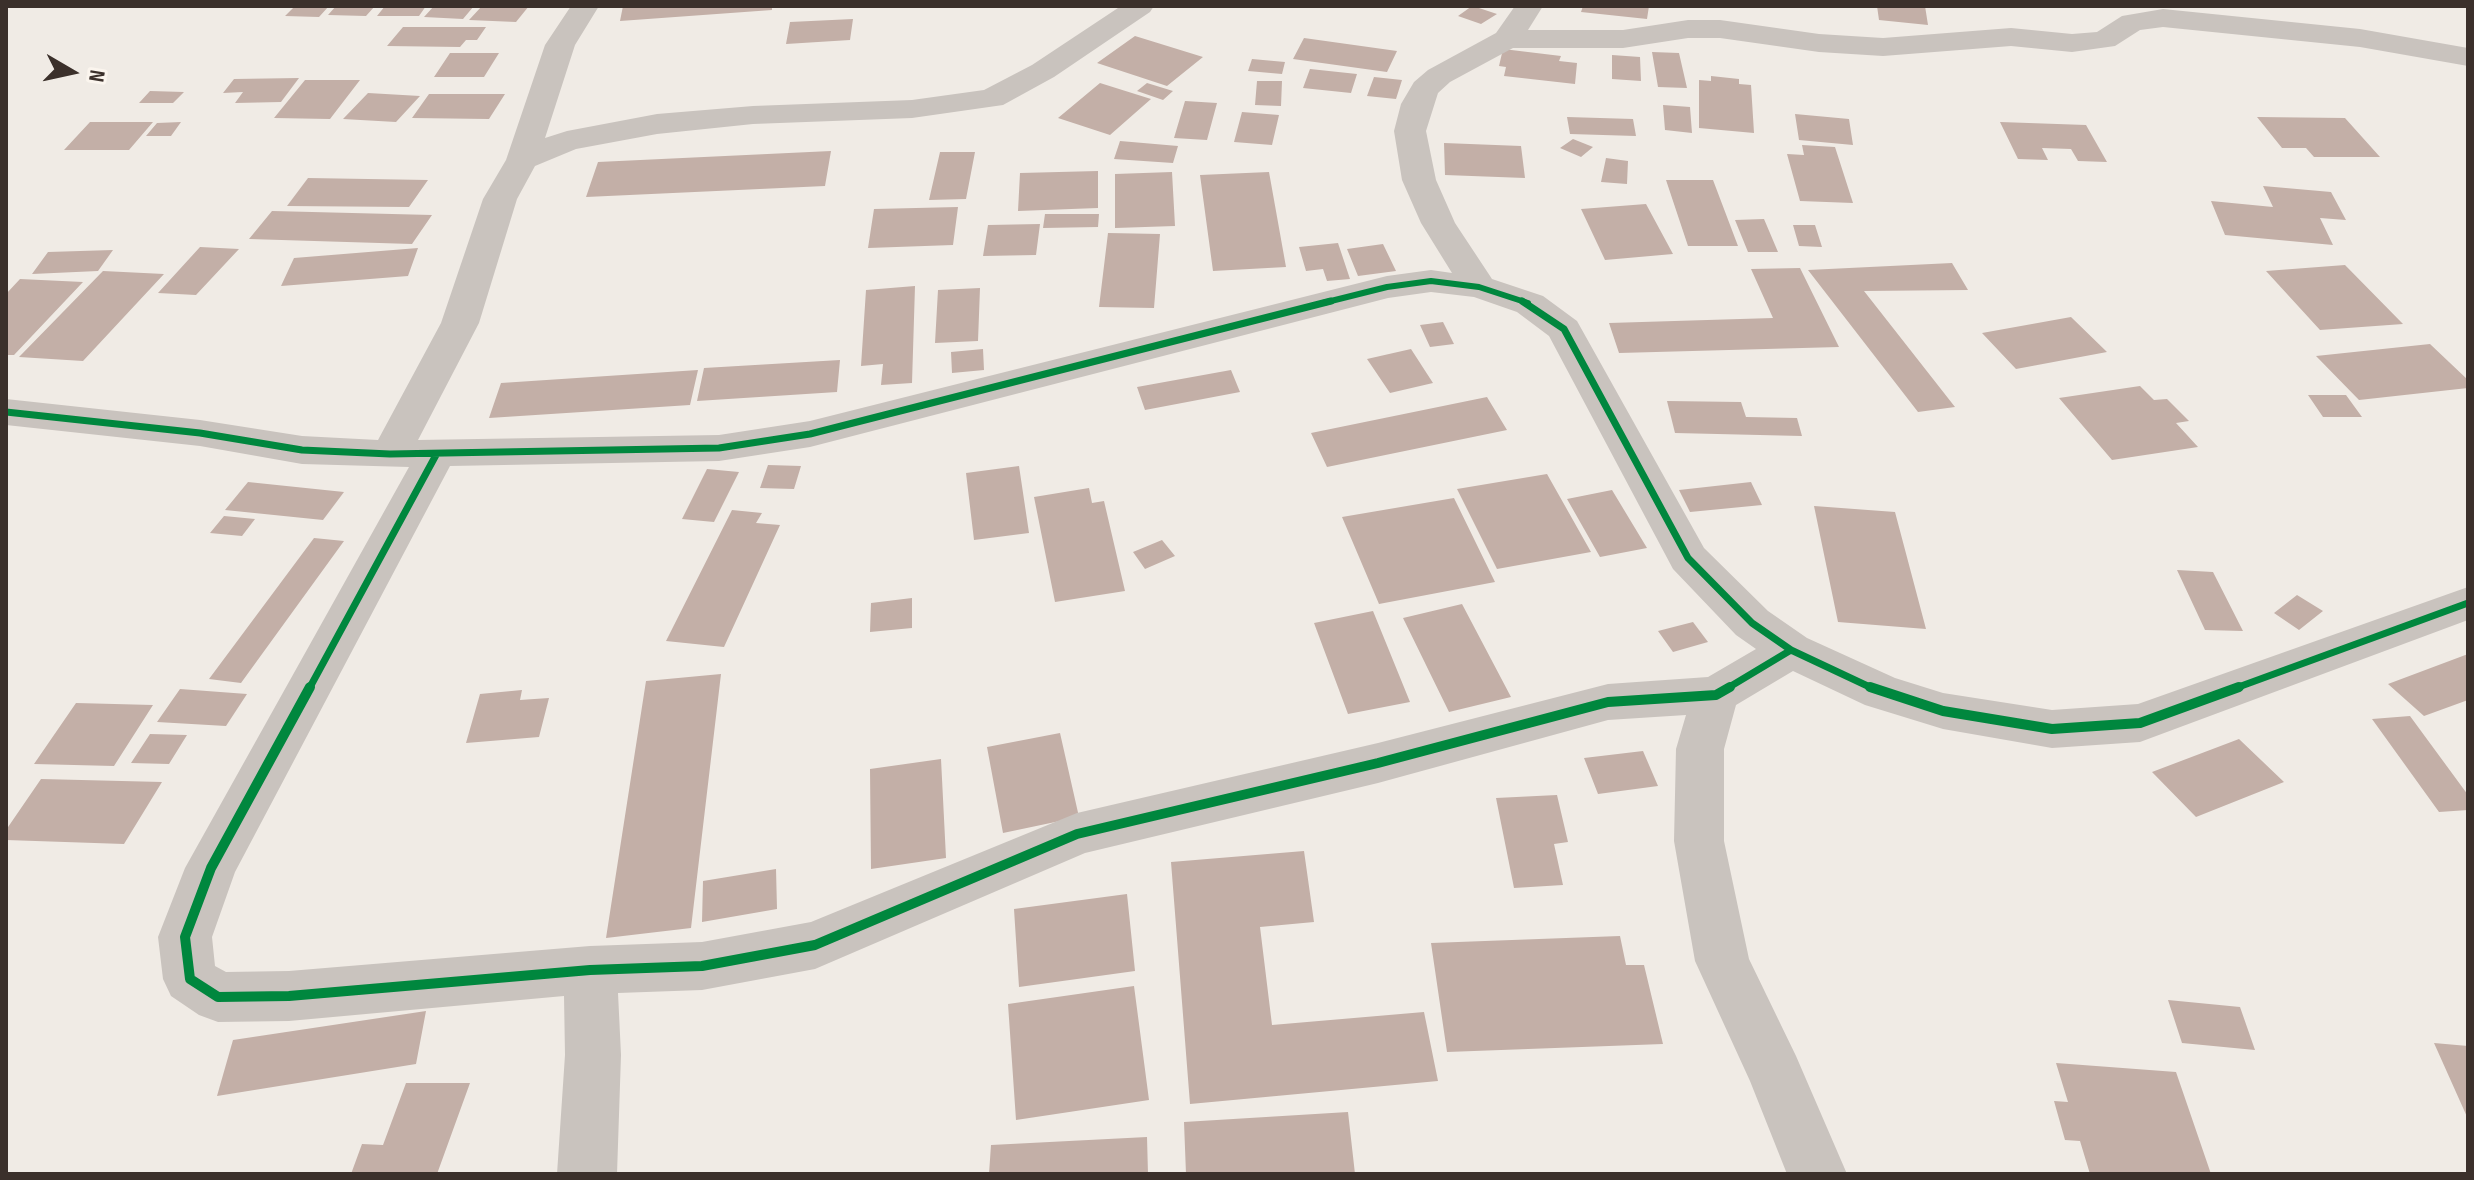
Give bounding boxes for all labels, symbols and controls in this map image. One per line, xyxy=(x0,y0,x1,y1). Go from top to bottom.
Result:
north arrow xyxy=(32,32,112,112)
text: N xyxy=(82,68,110,84)

